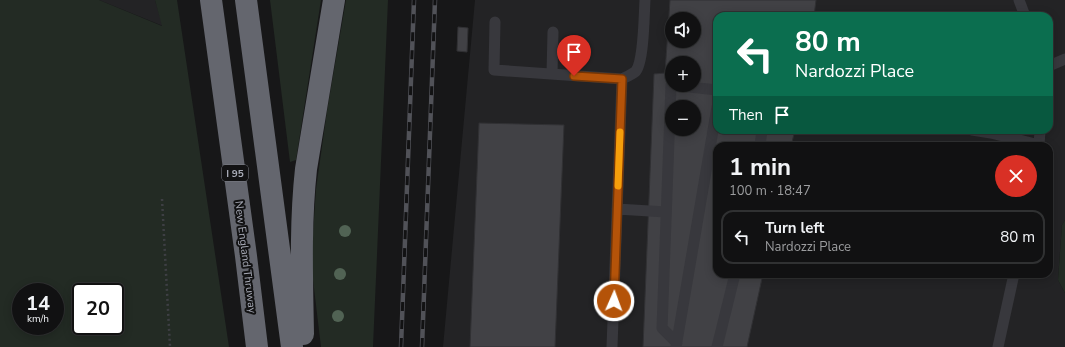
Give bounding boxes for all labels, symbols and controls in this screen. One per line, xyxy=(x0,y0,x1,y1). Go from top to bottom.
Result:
map controls xyxy=(665,12,701,136)
button: sound xyxy=(665,12,701,48)
text: 80 m xyxy=(795,23,861,61)
icon: left xyxy=(729,28,781,80)
pin xyxy=(557,35,591,76)
icon: arrive xyxy=(563,41,585,63)
button: + xyxy=(665,56,701,92)
text: Nardozzi Place xyxy=(795,59,914,83)
button: − xyxy=(665,100,701,136)
icon: arrive xyxy=(771,104,793,126)
text: Then xyxy=(729,105,763,125)
text: 1 min xyxy=(729,151,791,183)
button: close xyxy=(995,155,1037,197)
road number: I 95 xyxy=(222,165,248,181)
text: 100 m · 18:47 xyxy=(729,182,811,200)
street label: New England Thruway xyxy=(231,200,260,315)
text: Turn left xyxy=(765,218,824,238)
icon: left xyxy=(731,226,753,248)
text: 80 m xyxy=(1000,227,1035,247)
text: Nardozzi Place xyxy=(765,238,851,256)
position arrow xyxy=(593,280,635,322)
speed limit sign: 20 xyxy=(72,283,124,335)
text: 14 xyxy=(26,290,50,317)
text: km/h xyxy=(27,312,49,326)

